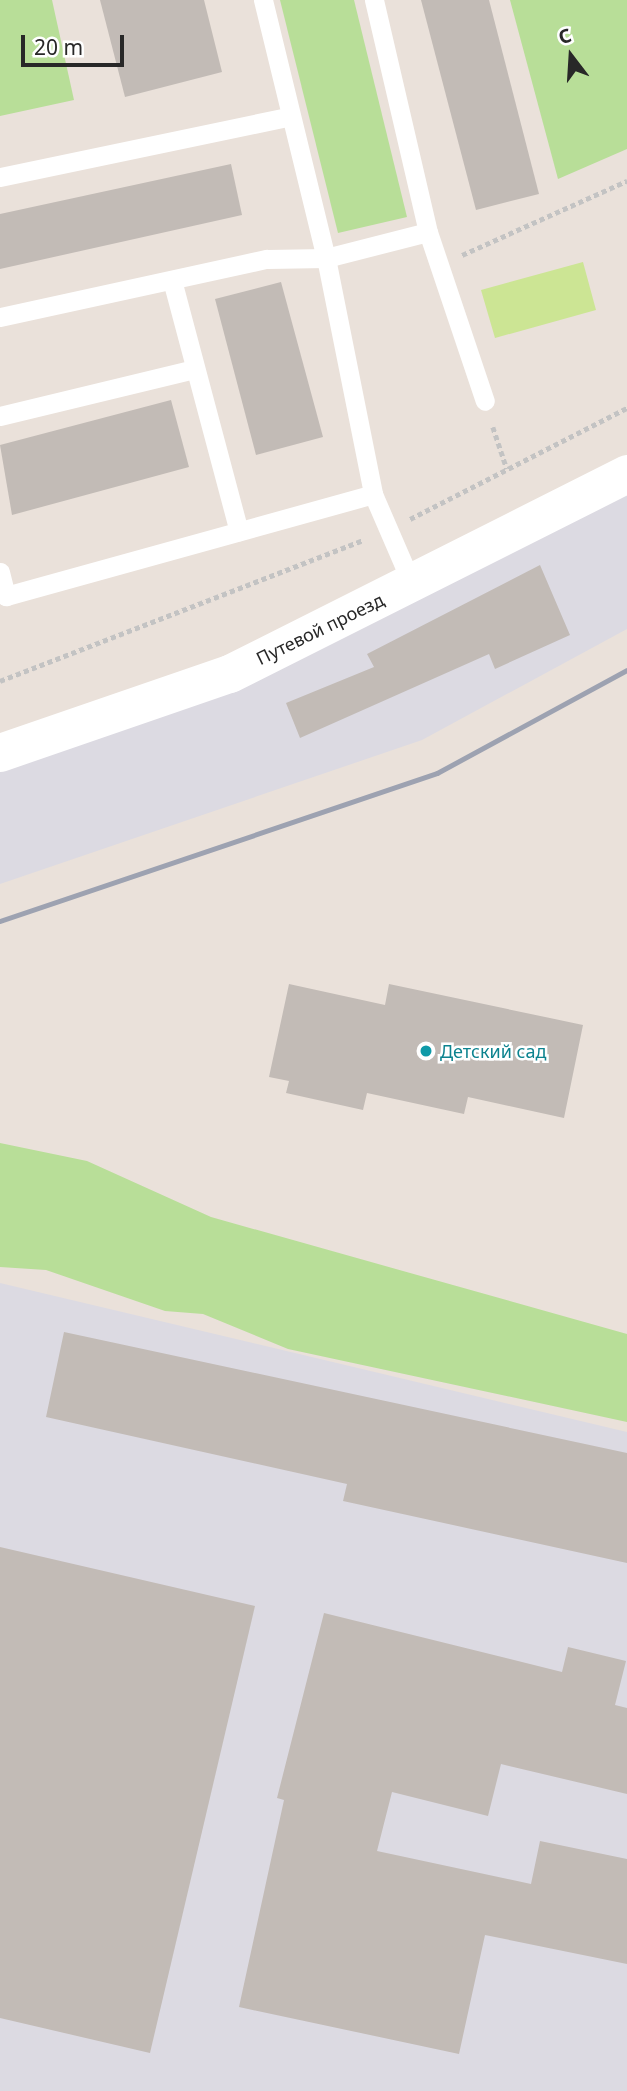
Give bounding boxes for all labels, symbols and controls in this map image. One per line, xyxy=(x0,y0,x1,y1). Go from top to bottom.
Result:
scale bar xyxy=(24,21,128,65)
north arrow xyxy=(536,21,606,91)
text: С xyxy=(555,22,575,50)
text: 20 m xyxy=(34,33,83,61)
street label: Путевой проезд xyxy=(253,589,387,669)
place label: Детский сад xyxy=(440,1040,546,1062)
marker: Детский сад xyxy=(418,1043,434,1059)

